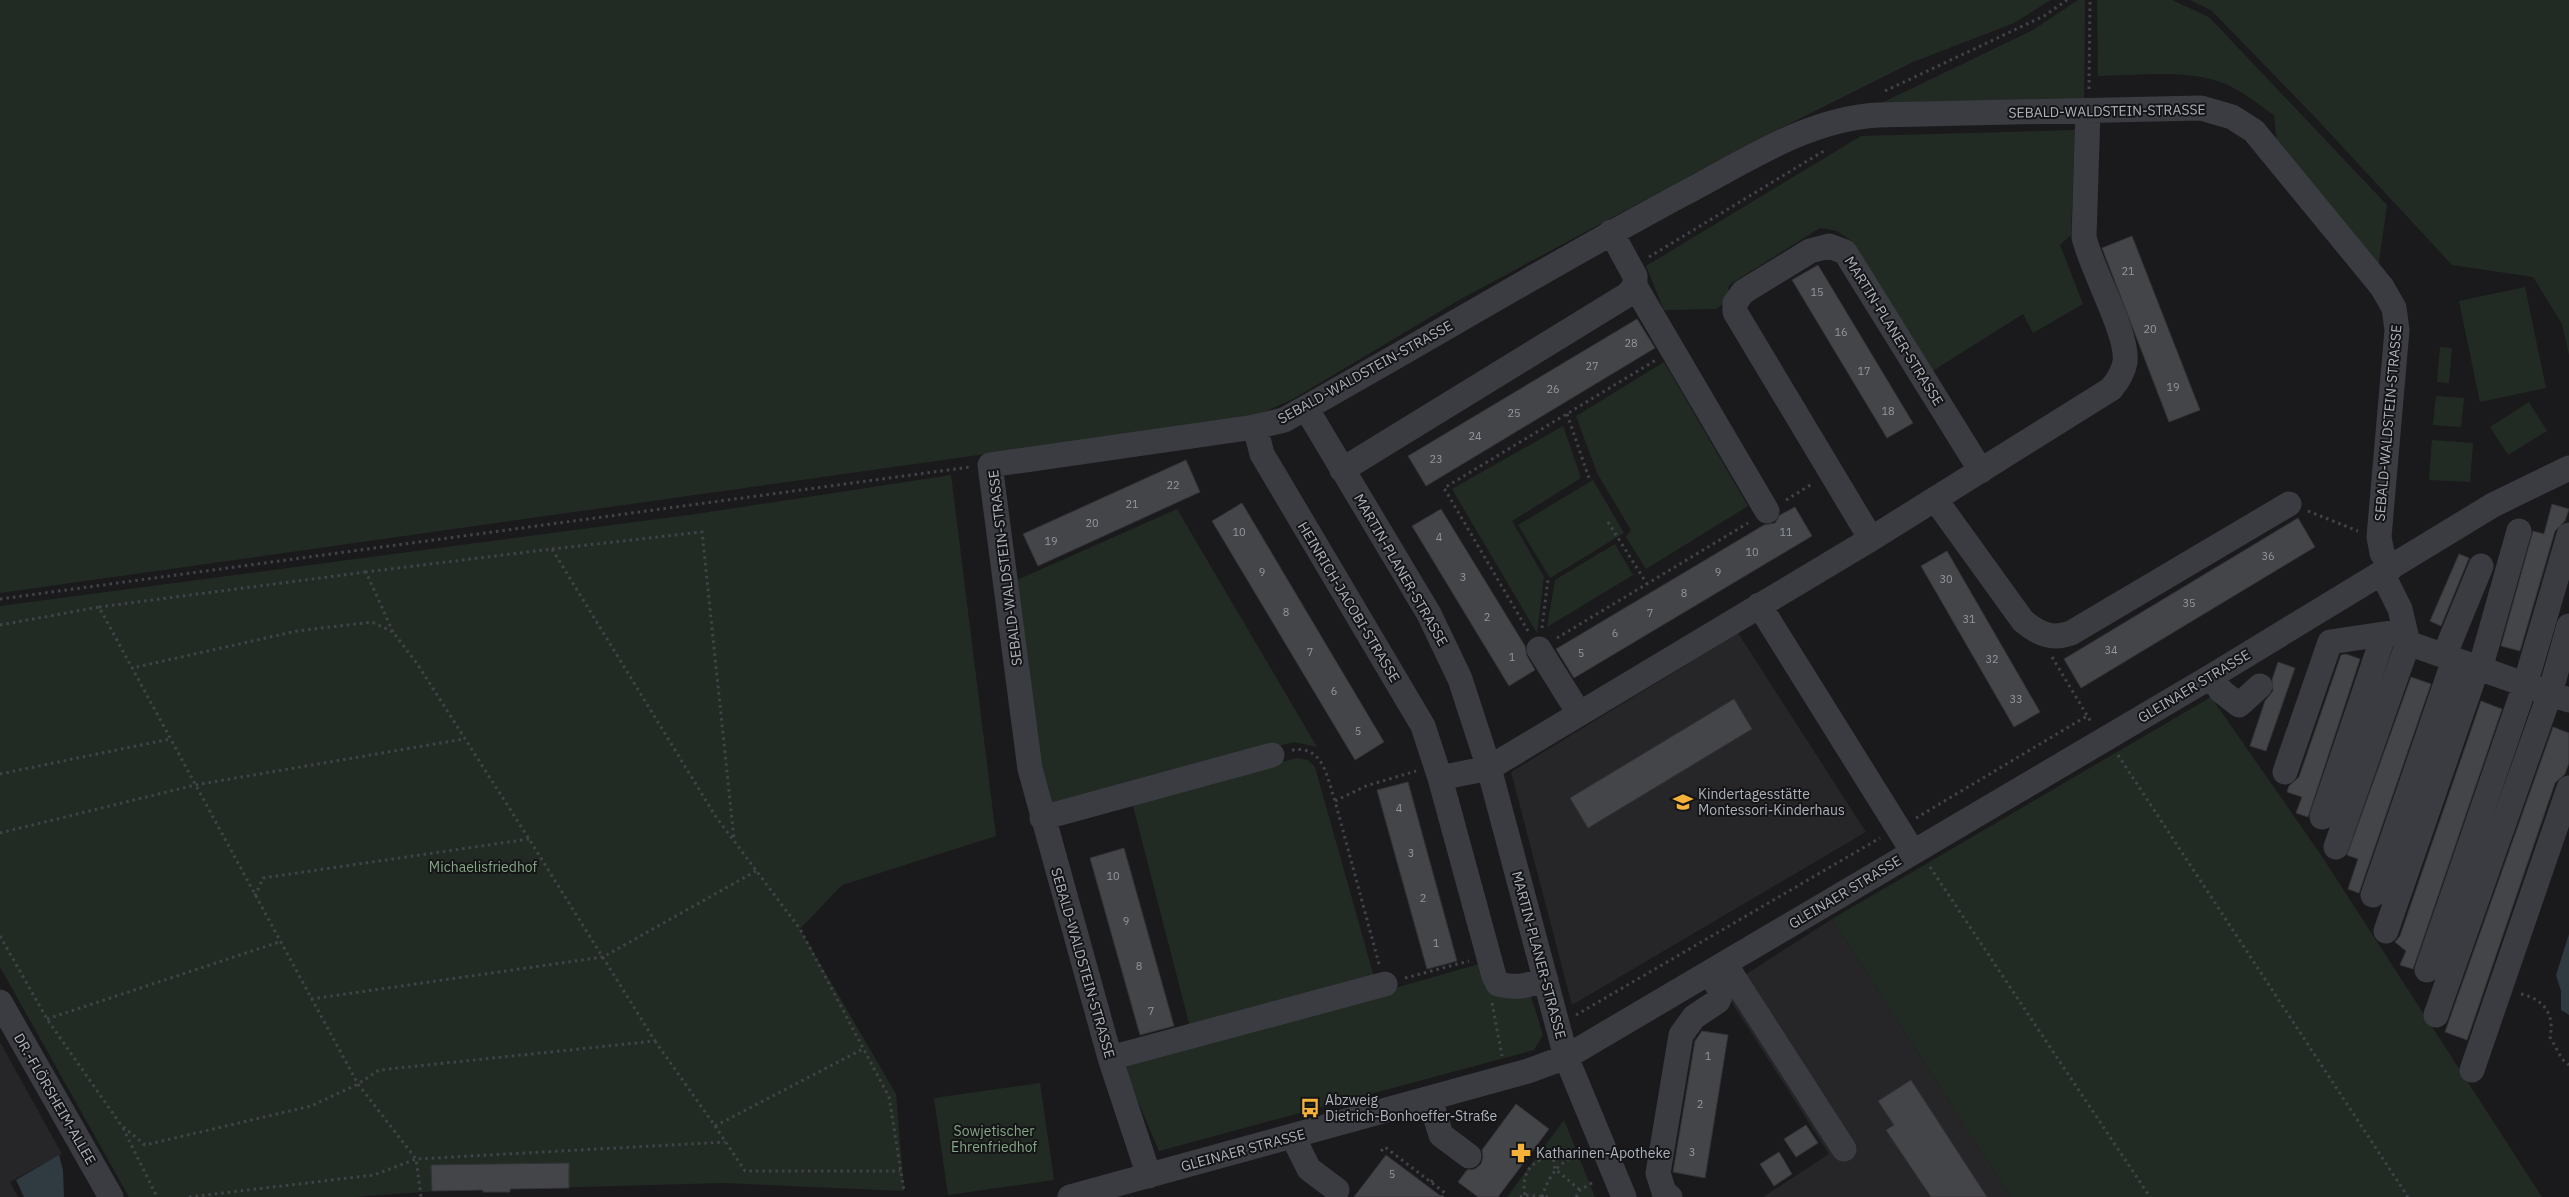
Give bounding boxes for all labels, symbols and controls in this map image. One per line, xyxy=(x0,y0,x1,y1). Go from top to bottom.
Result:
street label: SEBALD-WALDSTEIN-STRASSE xyxy=(2008,100,2206,122)
street label: MARTIN-PLANER-STRASSE xyxy=(1841,253,1947,409)
house number: 21 xyxy=(2121,264,2135,278)
house number: 15 xyxy=(1810,285,1824,299)
street label: SEBALD-WALDSTEIN-STRASSE xyxy=(1274,316,1456,428)
house number: 20 xyxy=(2143,322,2157,336)
street label: SEBALD-WALDSTEIN-STRASSE xyxy=(2370,324,2406,522)
house number: 16 xyxy=(1834,325,1848,339)
house number: 28 xyxy=(1624,336,1638,350)
house number: 27 xyxy=(1585,359,1599,373)
house number: 17 xyxy=(1857,364,1871,378)
house number: 19 xyxy=(2166,380,2180,394)
house number: 26 xyxy=(1546,382,1560,396)
house number: 18 xyxy=(1881,404,1895,418)
house number: 25 xyxy=(1507,406,1521,420)
house number: 24 xyxy=(1468,429,1482,443)
house number: 23 xyxy=(1429,452,1443,466)
street label: SEBALD-WALDSTEIN-STRASSE xyxy=(984,469,1026,667)
house number: 22 xyxy=(1166,478,1180,492)
street label: MARTIN-PLANER-STRASSE xyxy=(1350,491,1452,649)
house number: 21 xyxy=(1125,497,1139,511)
house number: 20 xyxy=(1085,516,1099,530)
street label: HEINRICH-JACOBI-STRASSE xyxy=(1294,519,1404,685)
house number: 10 xyxy=(1232,525,1246,539)
house number: 11 xyxy=(1779,525,1793,539)
house number: 4 xyxy=(1436,530,1443,544)
house number: 19 xyxy=(1044,534,1058,548)
house number: 10 xyxy=(1745,545,1759,559)
house number: 36 xyxy=(2261,549,2275,563)
house number: 9 xyxy=(1259,565,1265,579)
house number: 9 xyxy=(1715,565,1721,579)
house number: 3 xyxy=(1460,570,1466,584)
house number: 30 xyxy=(1939,572,1953,586)
house number: 8 xyxy=(1681,586,1687,600)
house number: 35 xyxy=(2182,596,2196,610)
house number: 8 xyxy=(1283,605,1289,619)
house number: 7 xyxy=(1647,606,1653,620)
house number: 2 xyxy=(1484,610,1490,624)
house number: 31 xyxy=(1962,612,1976,626)
house number: 6 xyxy=(1612,626,1618,640)
house number: 34 xyxy=(2104,643,2118,657)
house number: 7 xyxy=(1307,645,1313,659)
street label: GLEINAER STRASSE xyxy=(2135,645,2253,727)
house number: 5 xyxy=(1578,646,1584,660)
house number: 1 xyxy=(1509,650,1516,664)
house number: 32 xyxy=(1985,652,1999,666)
house number: 6 xyxy=(1331,684,1337,698)
house number: 33 xyxy=(2009,692,2023,706)
house number: 5 xyxy=(1355,724,1361,738)
place label: Kindertagesstätte Montessori-Kinderhaus xyxy=(1698,785,1845,819)
school or university icon: Kindertagesstätte Montessori-Kinderhaus xyxy=(1672,791,1694,813)
house number: 4 xyxy=(1396,801,1403,815)
house number: 3 xyxy=(1408,846,1414,860)
street label: GLEINAER STRASSE xyxy=(1786,851,1904,933)
park label: Michaelisfriedhof xyxy=(429,858,538,876)
street label: SEBALD-WALDSTEIN-STRASSE xyxy=(1047,866,1119,1060)
house number: 10 xyxy=(1106,869,1120,883)
street label: MARTIN-PLANER-STRASSE xyxy=(1508,869,1570,1041)
house number: 2 xyxy=(1420,891,1426,905)
house number: 9 xyxy=(1123,914,1129,928)
house number: 1 xyxy=(1433,936,1440,950)
house number: 8 xyxy=(1136,959,1142,973)
house number: 7 xyxy=(1148,1004,1154,1018)
street label: DR.-FLÖRSHEIM-ALLEE xyxy=(10,1030,100,1168)
house number: 1 xyxy=(1705,1049,1712,1063)
place label: Abzweig Dietrich-Bonhoeffer-Straße xyxy=(1325,1091,1498,1125)
bus stop icon: Abzweig Dietrich-Bonhoeffer-Straße xyxy=(1299,1097,1321,1119)
house number: 2 xyxy=(1697,1097,1703,1111)
park label: Sowjetischer Ehrenfriedhof xyxy=(951,1122,1037,1156)
street label: GLEINAER STRASSE xyxy=(1179,1125,1307,1175)
pharmacy icon: Katharinen-Apotheke xyxy=(1510,1142,1532,1164)
place label: Katharinen-Apotheke xyxy=(1536,1144,1671,1162)
house number: 3 xyxy=(1689,1145,1695,1159)
house number: 5 xyxy=(1389,1167,1395,1181)

